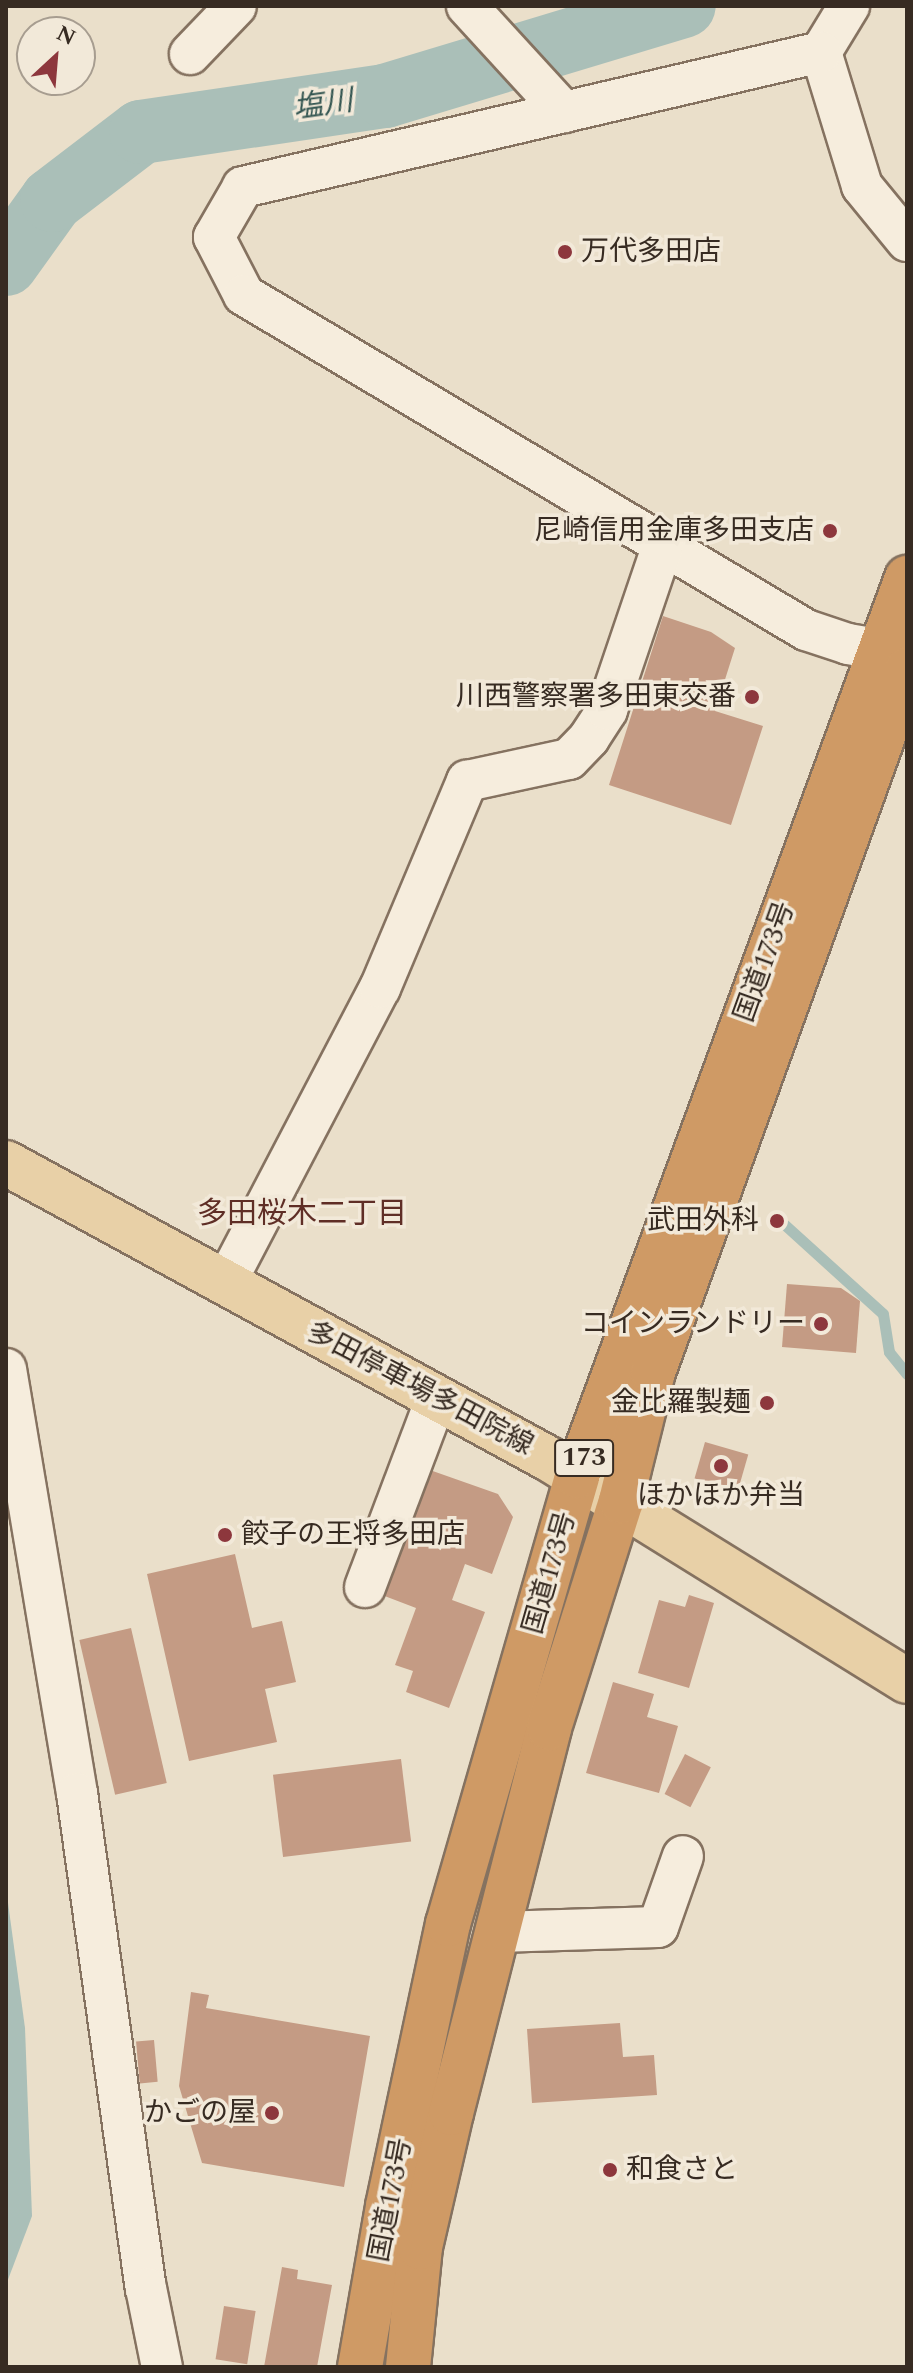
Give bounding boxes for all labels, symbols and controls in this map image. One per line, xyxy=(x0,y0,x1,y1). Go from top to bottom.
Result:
north arrow xyxy=(16,16,96,96)
text: N xyxy=(51,17,81,55)
water label: 塩川 xyxy=(291,83,355,127)
place label: 万代多田店 xyxy=(581,235,721,269)
marker: 万代多田店 xyxy=(556,243,574,261)
place label: 尼崎信用金庫多田支店 xyxy=(534,514,814,548)
marker: 尼崎信用金庫多田支店 xyxy=(821,522,839,540)
place label: 川西警察署多田東交番 xyxy=(456,680,736,714)
marker: 川西警察署多田東交番 xyxy=(743,688,761,706)
street label: 国道173号 xyxy=(728,897,802,1027)
district label: 多田桜木二丁目 xyxy=(197,1196,407,1232)
place label: 武田外科 xyxy=(647,1204,759,1238)
marker: 武田外科 xyxy=(766,1210,788,1232)
place label: コインランドリー xyxy=(581,1307,805,1341)
street label: 多田停車場多田院線 xyxy=(301,1315,539,1463)
marker: コインランドリー xyxy=(812,1315,830,1333)
place label: 金比羅製麺 xyxy=(611,1386,751,1420)
marker: 金比羅製麺 xyxy=(758,1394,776,1412)
road number: 173 xyxy=(554,1436,614,1480)
marker: ほかほか弁当 xyxy=(712,1457,730,1475)
place label: ほかほか弁当 xyxy=(637,1479,805,1513)
street label: 国道173号 xyxy=(516,1508,584,1638)
place label: 餃子の王将多田店 xyxy=(241,1518,465,1552)
marker: 餃子の王将多田店 xyxy=(216,1526,234,1544)
place label: かごの屋 xyxy=(144,2096,256,2130)
marker: かごの屋 xyxy=(263,2104,281,2122)
street label: 国道173号 xyxy=(362,2135,420,2265)
place label: 和食さと xyxy=(626,2153,738,2187)
marker: 和食さと xyxy=(601,2161,619,2179)

